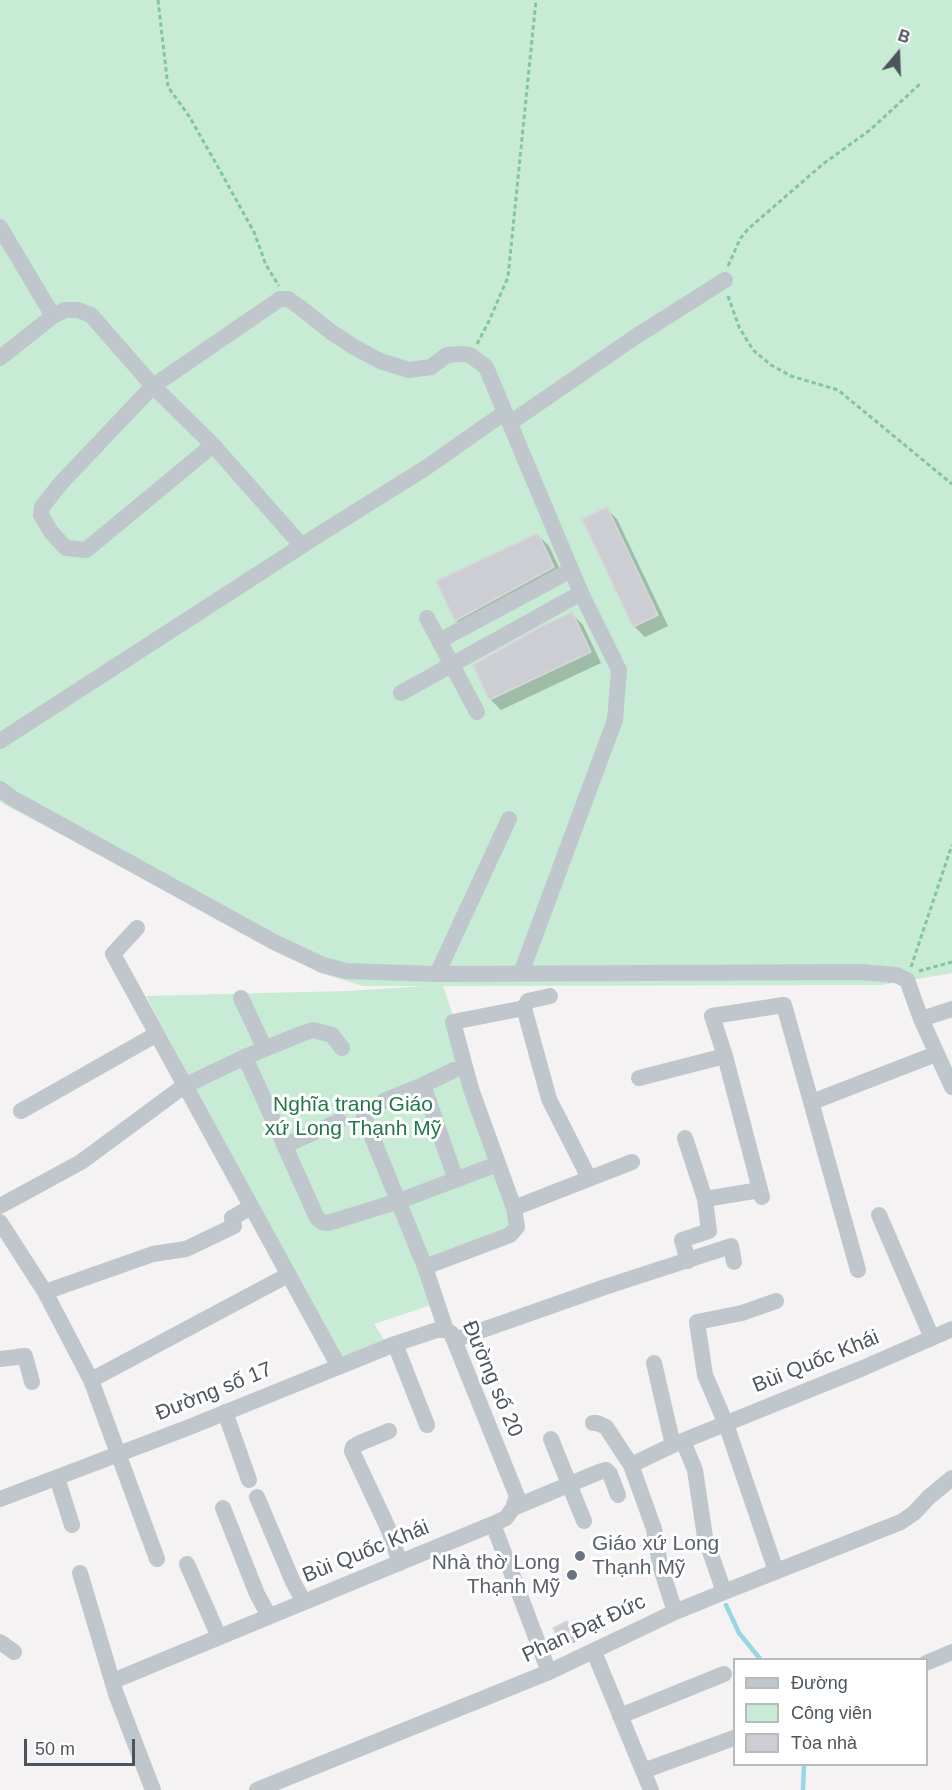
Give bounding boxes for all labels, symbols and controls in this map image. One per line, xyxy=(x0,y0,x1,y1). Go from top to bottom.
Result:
north arrow xyxy=(868,24,928,84)
text: B xyxy=(896,27,912,46)
park label: Nghĩa trang Giáo xứ Long Thạnh Mỹ xyxy=(265,1092,441,1142)
street label: Đường số 20 xyxy=(456,1317,528,1441)
street label: Bùi Quốc Khái xyxy=(749,1325,883,1399)
street label: Đường số 17 xyxy=(152,1357,276,1427)
street label: Bùi Quốc Khái xyxy=(299,1515,433,1589)
place label: Giáo xứ Long Thạnh Mỹ xyxy=(592,1531,719,1581)
marker: Giáo xứ Long Thạnh Mỹ xyxy=(573,1549,587,1563)
place label: Nhà thờ Long Thạnh Mỹ xyxy=(432,1550,560,1600)
marker: Nhà thờ Long Thạnh Mỹ xyxy=(565,1568,579,1582)
street label: Phan Đạt Đức xyxy=(518,1589,650,1669)
legend xyxy=(733,1658,928,1766)
text: Đường xyxy=(791,1673,848,1693)
text: Công viên xyxy=(791,1703,872,1723)
scale bar xyxy=(27,1727,138,1765)
text: Tòa nhà xyxy=(791,1733,857,1753)
text: 50 m xyxy=(35,1739,75,1759)

